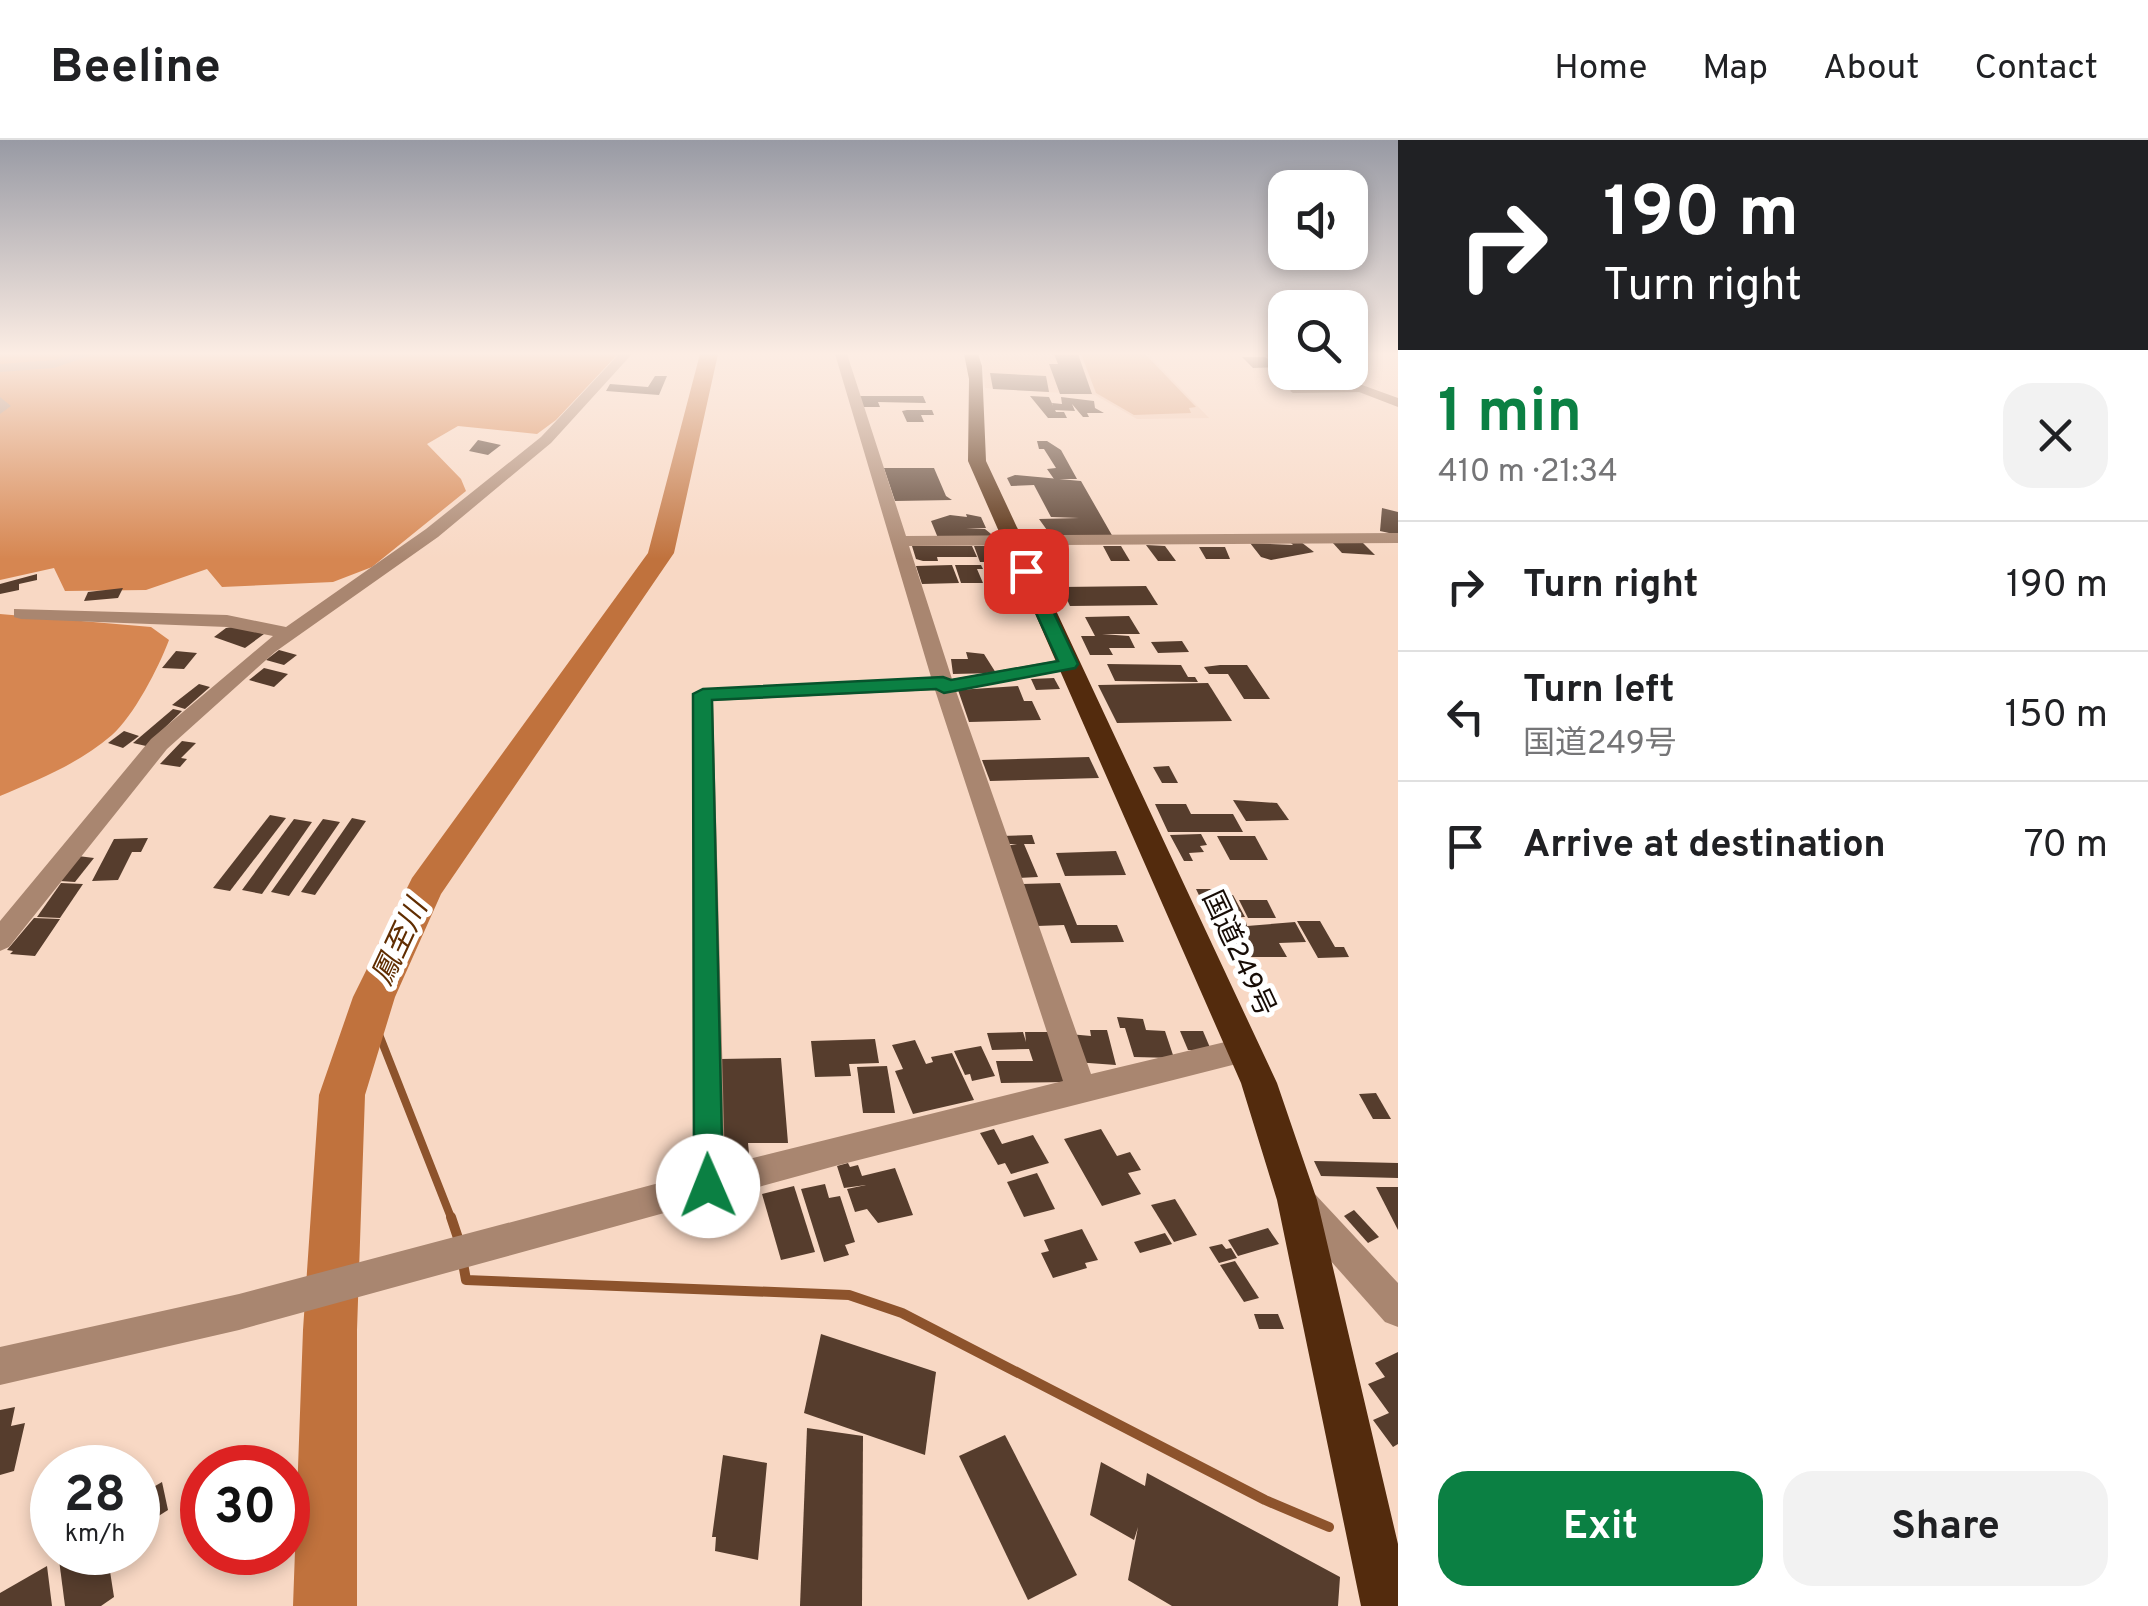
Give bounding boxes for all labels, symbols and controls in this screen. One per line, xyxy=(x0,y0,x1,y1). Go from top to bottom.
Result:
text: Beeline xyxy=(50,39,221,99)
text: Home xyxy=(1554,47,1647,91)
text: Map xyxy=(1702,47,1768,91)
text: About xyxy=(1823,47,1919,91)
text: Contact xyxy=(1974,47,2098,91)
map controls xyxy=(1268,170,1368,390)
button: sound xyxy=(1268,170,1368,270)
text: 190 m xyxy=(1603,172,1799,261)
icon: right xyxy=(1438,180,1568,310)
text: Turn right xyxy=(1603,259,1802,316)
button: search xyxy=(1268,290,1368,390)
text: 1 min xyxy=(1438,377,1582,453)
button: close xyxy=(2003,383,2108,488)
text: 410 m · 21:34 xyxy=(1438,453,1618,493)
pin xyxy=(984,529,1069,614)
icon: arrive xyxy=(999,544,1054,599)
icon: right xyxy=(1438,559,1493,614)
text: Turn right xyxy=(1523,562,1698,611)
text: 190 m xyxy=(2006,562,2108,611)
text: Turn left xyxy=(1523,667,1675,716)
icon: left xyxy=(1438,689,1493,744)
text: 150 m xyxy=(2005,692,2108,741)
text: 国道249号 xyxy=(1523,725,1677,765)
icon: arrive xyxy=(1438,819,1493,874)
text: Arrive at destination xyxy=(1523,822,1886,871)
text: 70 m xyxy=(2024,822,2108,871)
street label: 国道249号 xyxy=(1193,886,1282,1023)
water label: 鳳至川 xyxy=(365,892,438,992)
position arrow xyxy=(656,1134,760,1238)
speed limit sign: 30 xyxy=(180,1445,310,1575)
text: 28 xyxy=(64,1466,126,1529)
button: Exit xyxy=(1438,1471,1763,1586)
button: Share xyxy=(1783,1471,2108,1586)
text: km/h xyxy=(65,1519,125,1551)

